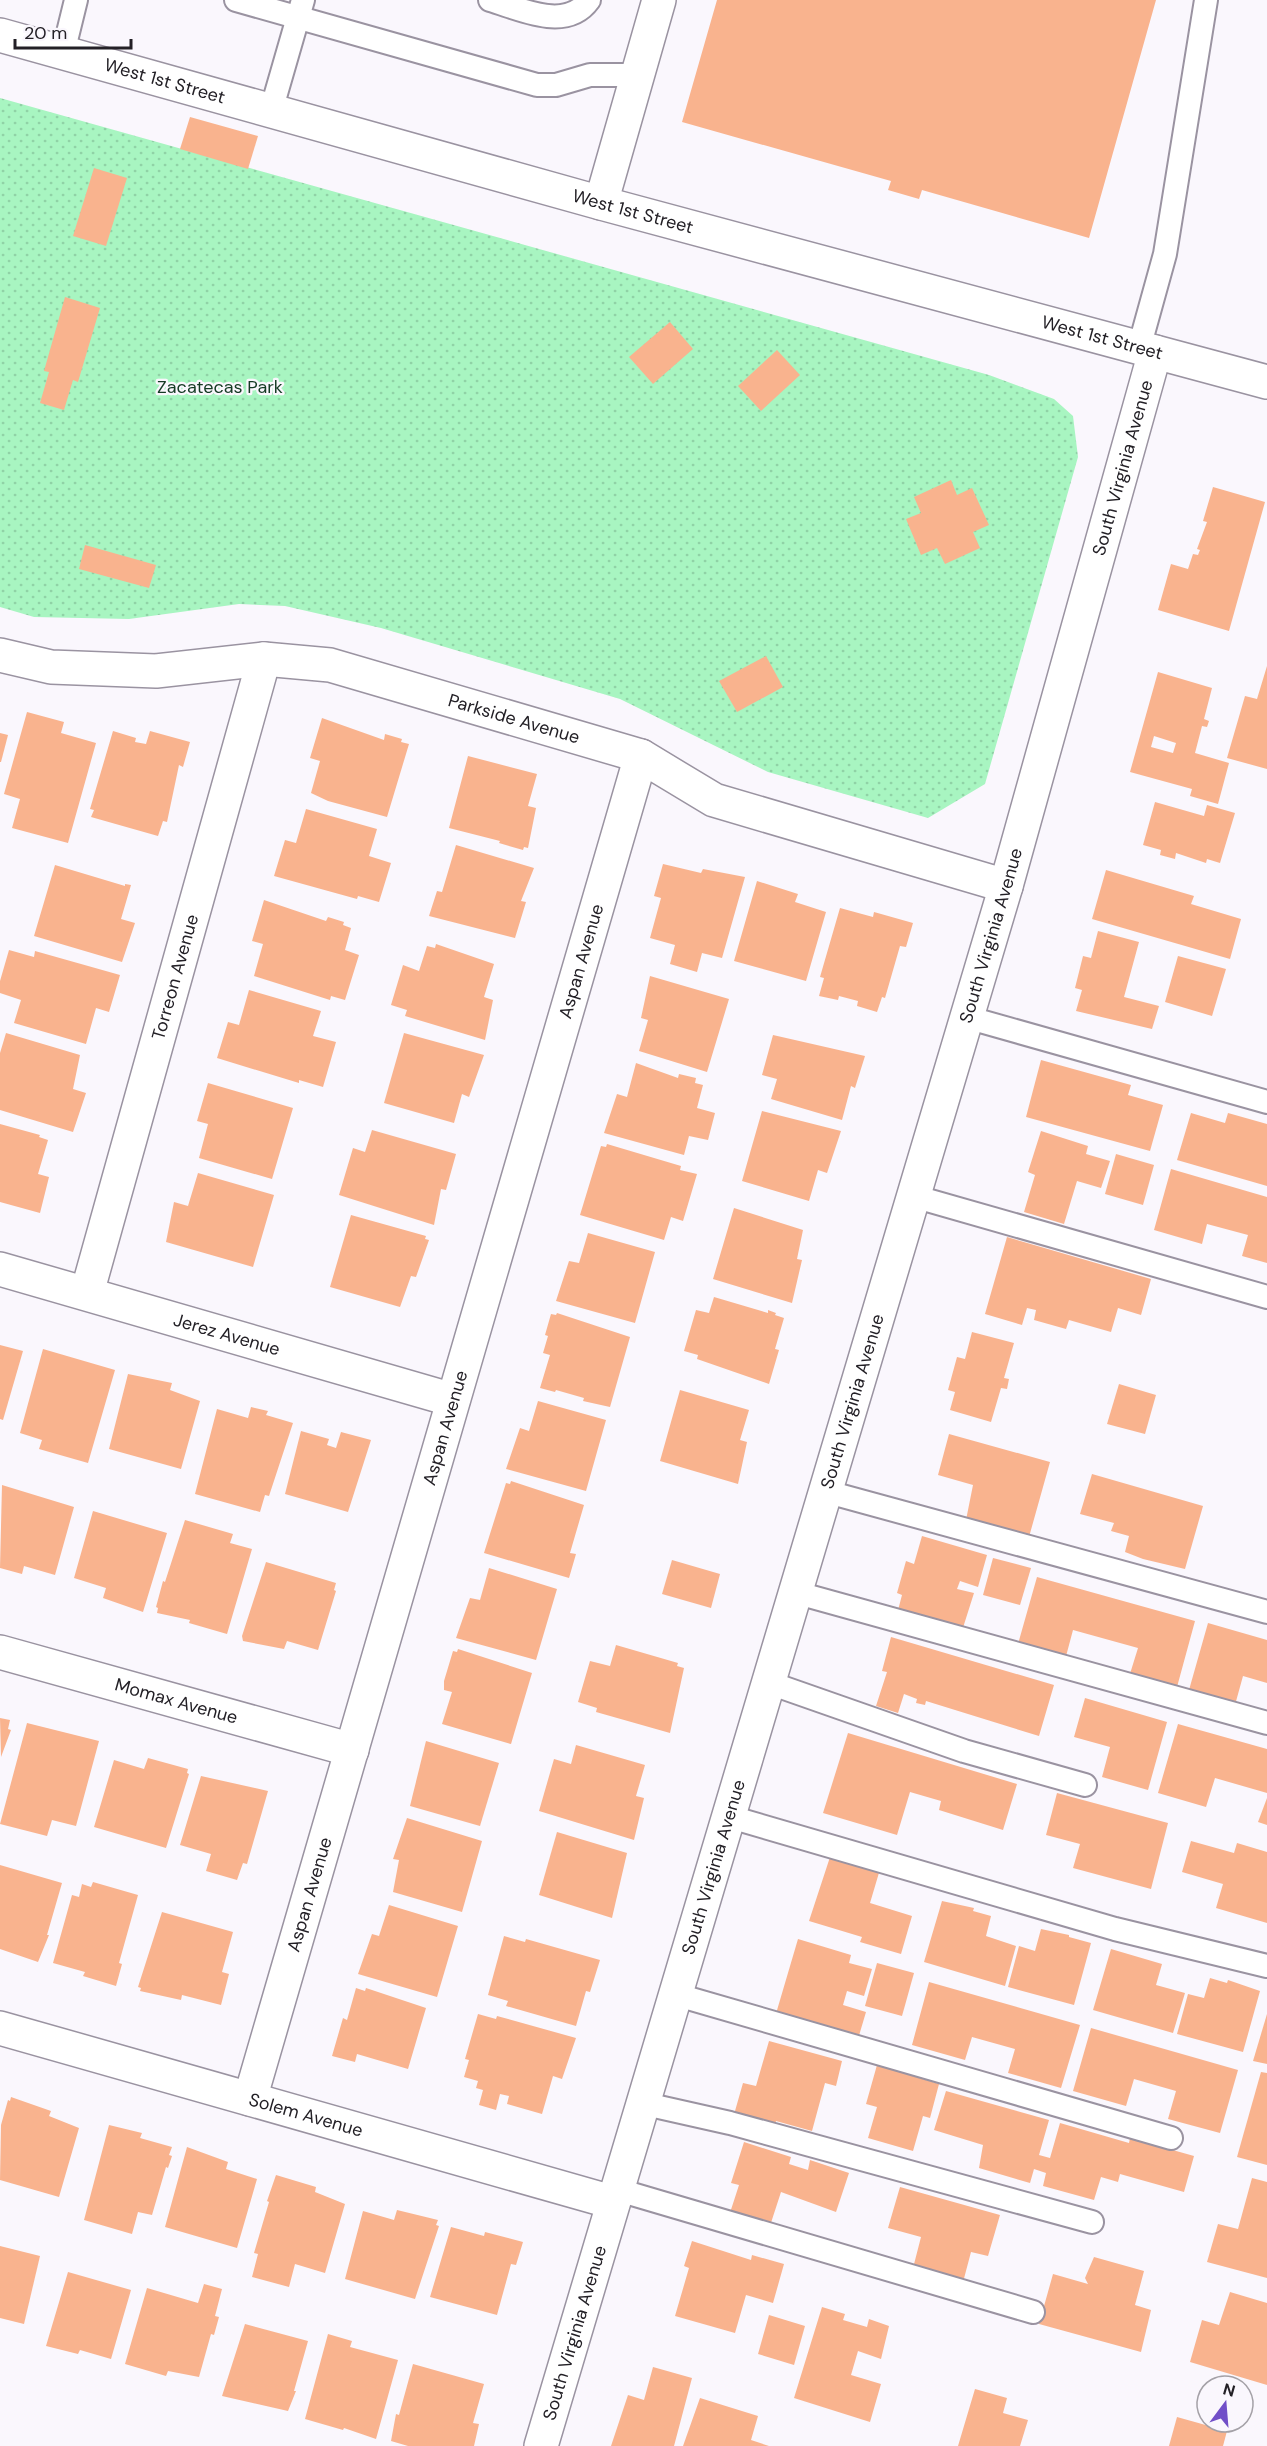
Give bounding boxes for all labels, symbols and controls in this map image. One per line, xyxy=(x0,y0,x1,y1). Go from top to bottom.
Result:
scale bar xyxy=(15,12,130,50)
text: 20 m xyxy=(24,21,67,45)
street label: West 1st Street xyxy=(102,53,228,109)
street label: West 1st Street xyxy=(570,184,696,239)
street label: West 1st Street xyxy=(1039,310,1165,365)
park label: Zacatecas Park xyxy=(157,375,283,399)
street label: South Virginia Avenue xyxy=(1087,377,1159,558)
street label: Parkside Avenue xyxy=(445,688,583,749)
street label: South Virginia Avenue xyxy=(954,845,1028,1026)
street label: Aspan Avenue xyxy=(553,901,609,1021)
street label: Torreon Avenue xyxy=(146,912,204,1043)
street label: Jerez Avenue xyxy=(170,1308,283,1361)
street label: South Virginia Avenue xyxy=(815,1311,890,1492)
street label: Aspan Avenue xyxy=(417,1368,473,1488)
street label: Momax Avenue xyxy=(112,1673,241,1730)
street label: South Virginia Avenue xyxy=(676,1777,751,1958)
street label: Aspan Avenue xyxy=(281,1834,338,1955)
street label: Solem Avenue xyxy=(246,2087,366,2143)
street label: South Virginia Avenue xyxy=(537,2243,612,2423)
north arrow xyxy=(1195,2374,1255,2434)
text: N xyxy=(1220,2378,1238,2402)

